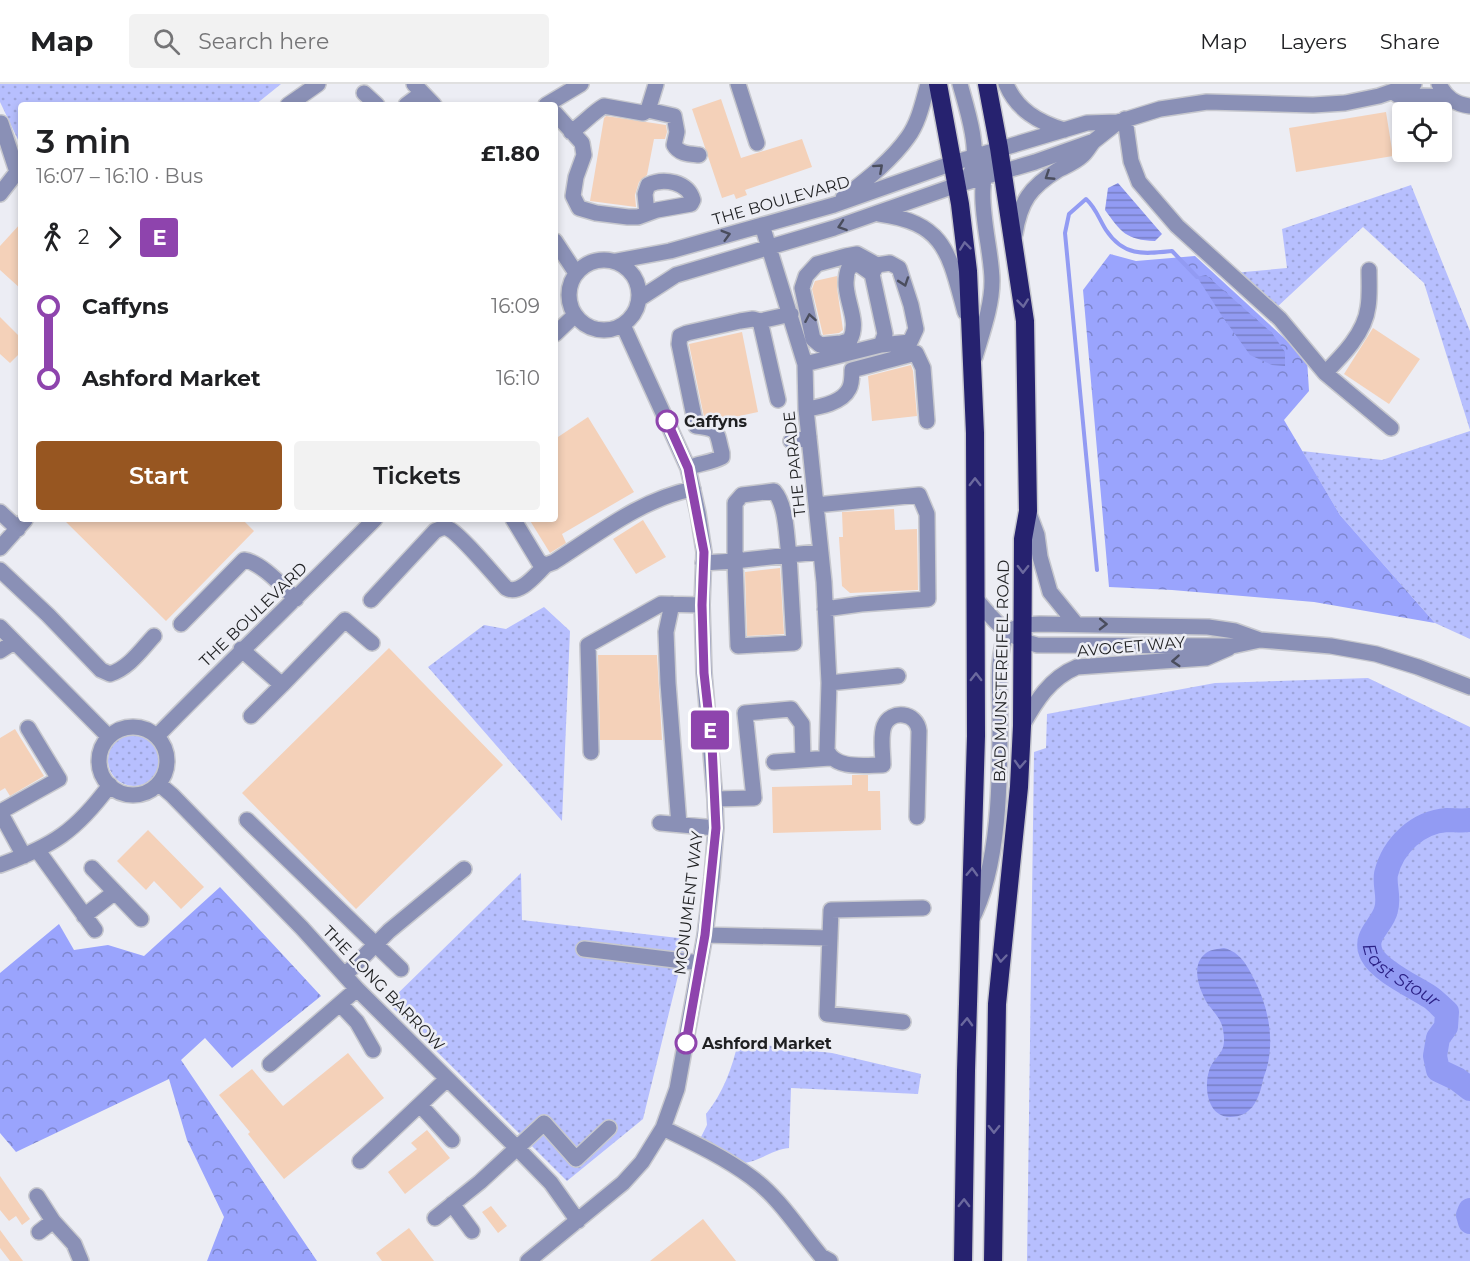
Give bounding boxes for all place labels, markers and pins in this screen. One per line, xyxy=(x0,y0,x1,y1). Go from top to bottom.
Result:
marker: Caffyns xyxy=(656,410,678,432)
place label: Caffyns xyxy=(684,412,748,431)
marker: Ashford Market xyxy=(675,1032,697,1054)
place label: Ashford Market xyxy=(701,1034,832,1053)

